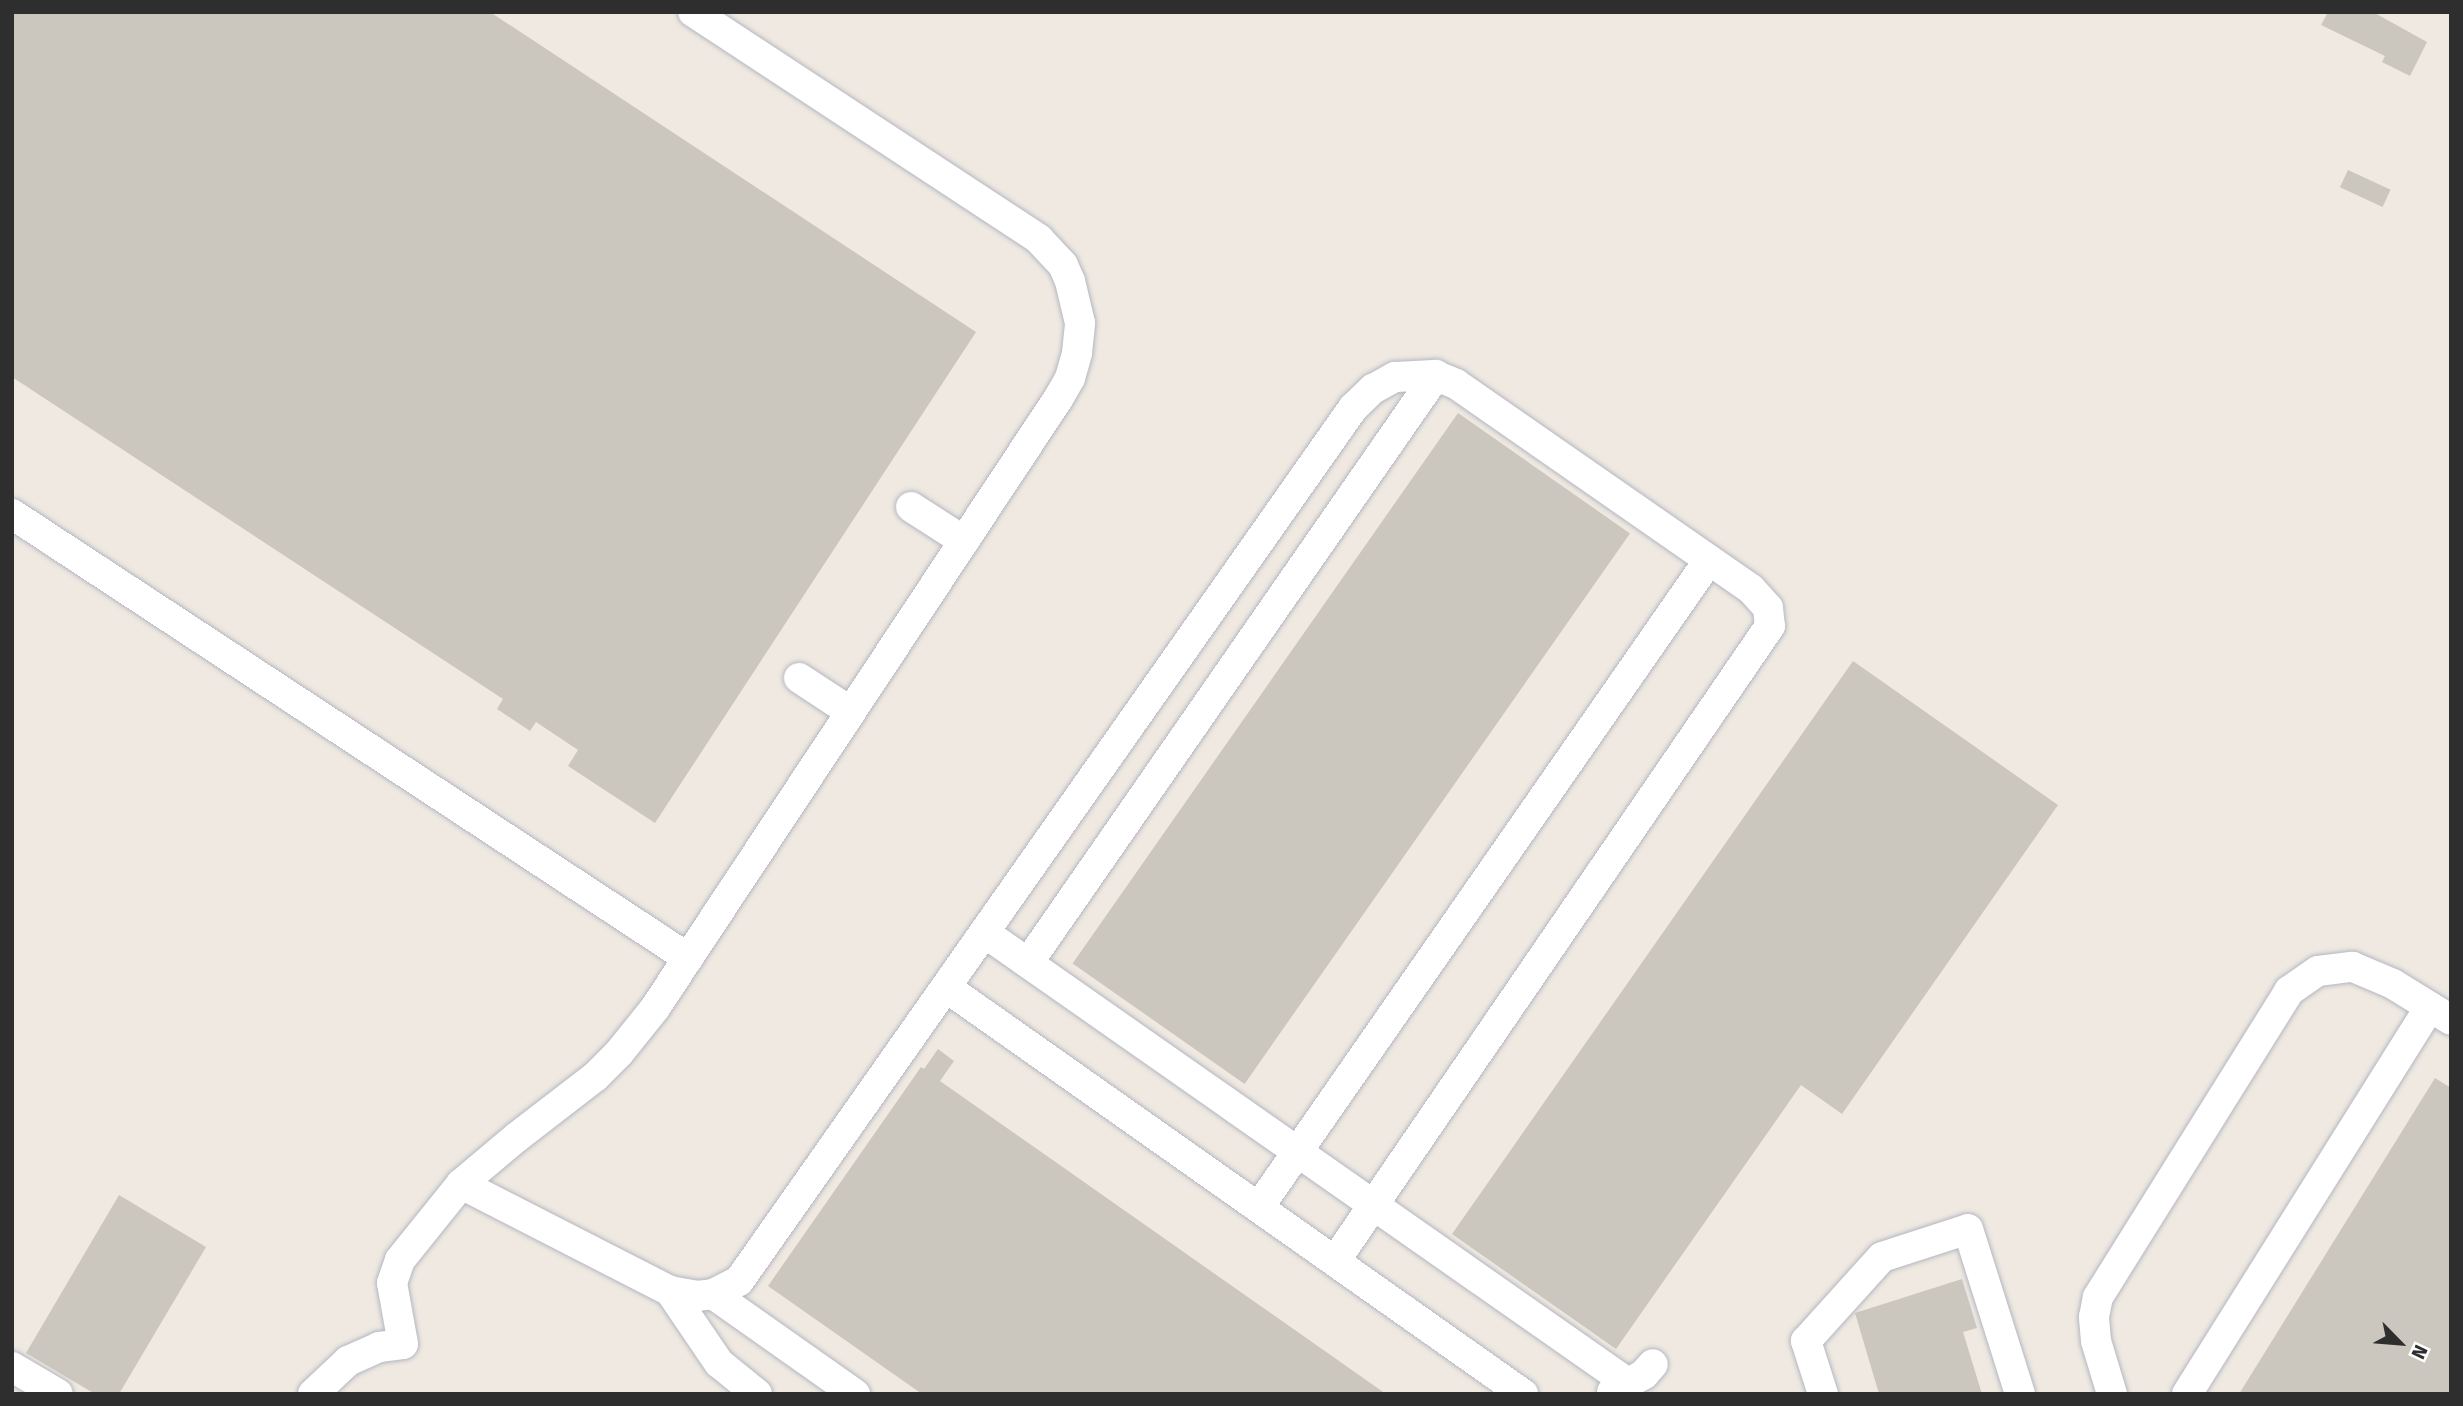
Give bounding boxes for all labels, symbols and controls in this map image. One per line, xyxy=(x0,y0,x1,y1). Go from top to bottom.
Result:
north arrow xyxy=(2365,1308,2435,1378)
text: N xyxy=(2406,1342,2433,1363)

